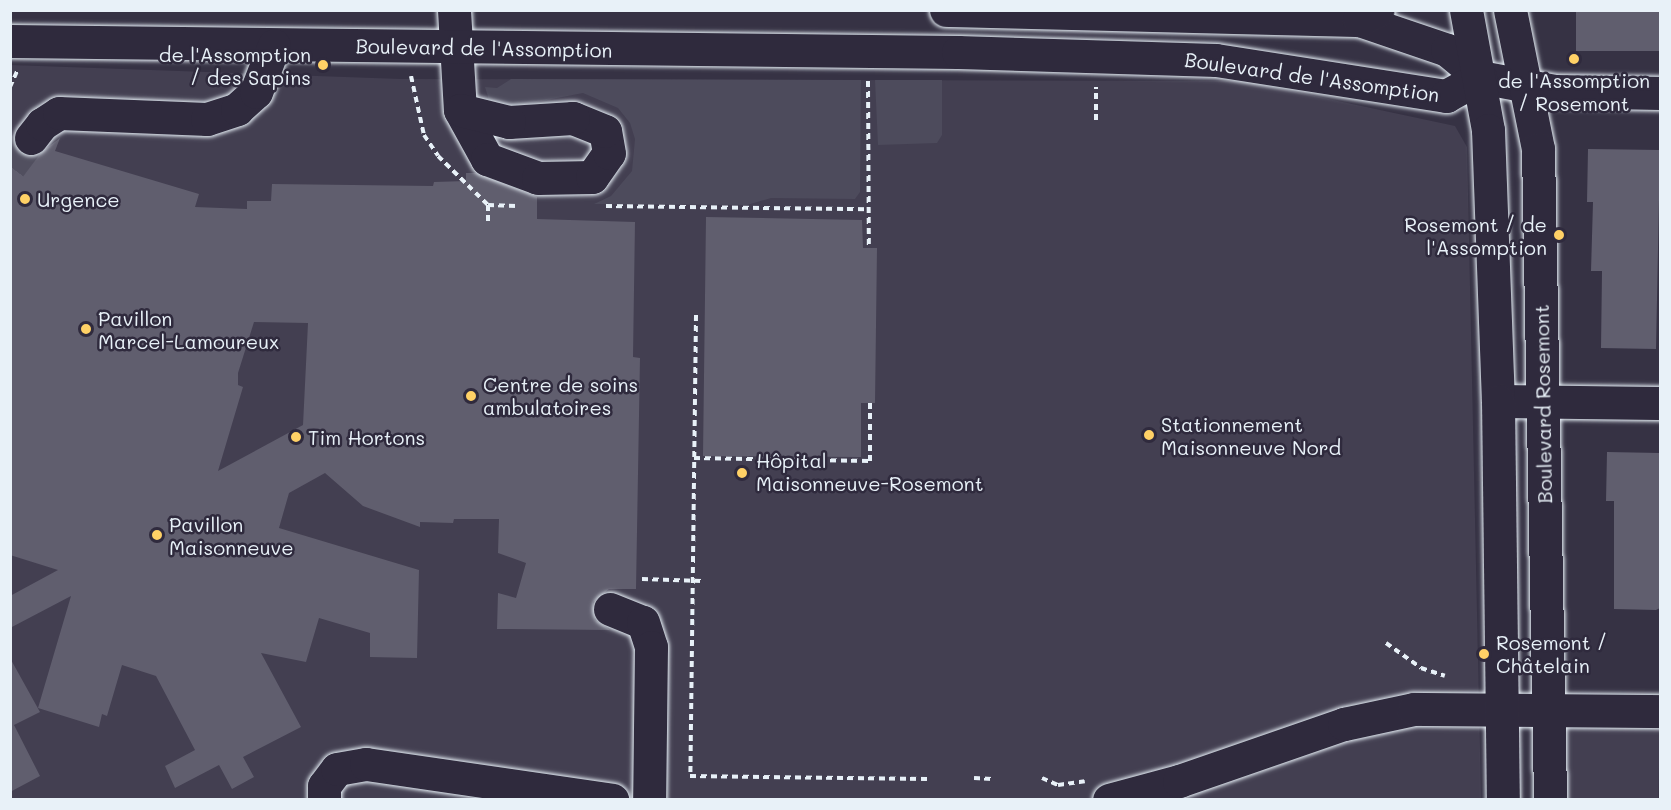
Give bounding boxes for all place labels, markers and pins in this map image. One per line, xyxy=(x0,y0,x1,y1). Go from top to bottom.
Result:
place label: de l'Assomption / des Sapins xyxy=(159,42,311,89)
marker: de l'Assomption / Rosemont xyxy=(1567,52,1581,66)
marker: de l'Assomption / des Sapins xyxy=(316,58,330,72)
place label: de l'Assomption / Rosemont xyxy=(1498,68,1650,115)
place label: Urgence xyxy=(37,187,120,211)
marker: Urgence xyxy=(18,192,32,206)
place label: Rosemont / de l'Assomption xyxy=(1404,212,1547,259)
marker: Rosemont / de l'Assomption xyxy=(1552,228,1566,242)
place label: Pavillon Marcel-Lamoureux xyxy=(98,306,279,353)
marker: Pavillon Marcel-Lamoureux xyxy=(79,322,93,336)
place label: Centre de soins ambulatoires xyxy=(483,372,638,419)
marker: Centre de soins ambulatoires xyxy=(464,389,478,403)
place label: Stationnement Maisonneuve Nord xyxy=(1161,412,1341,459)
place label: Tim Hortons xyxy=(308,425,425,449)
marker: Stationnement Maisonneuve Nord xyxy=(1142,428,1156,442)
marker: Tim Hortons xyxy=(289,430,303,444)
place label: Hôpital Maisonneuve-Rosemont xyxy=(756,449,983,496)
marker: Hôpital Maisonneuve-Rosemont xyxy=(733,464,751,482)
place label: Pavillon Maisonneuve xyxy=(169,512,294,559)
marker: Pavillon Maisonneuve xyxy=(150,528,164,542)
place label: Rosemont / Châtelain xyxy=(1496,630,1607,677)
marker: Rosemont / Châtelain xyxy=(1477,647,1491,661)

